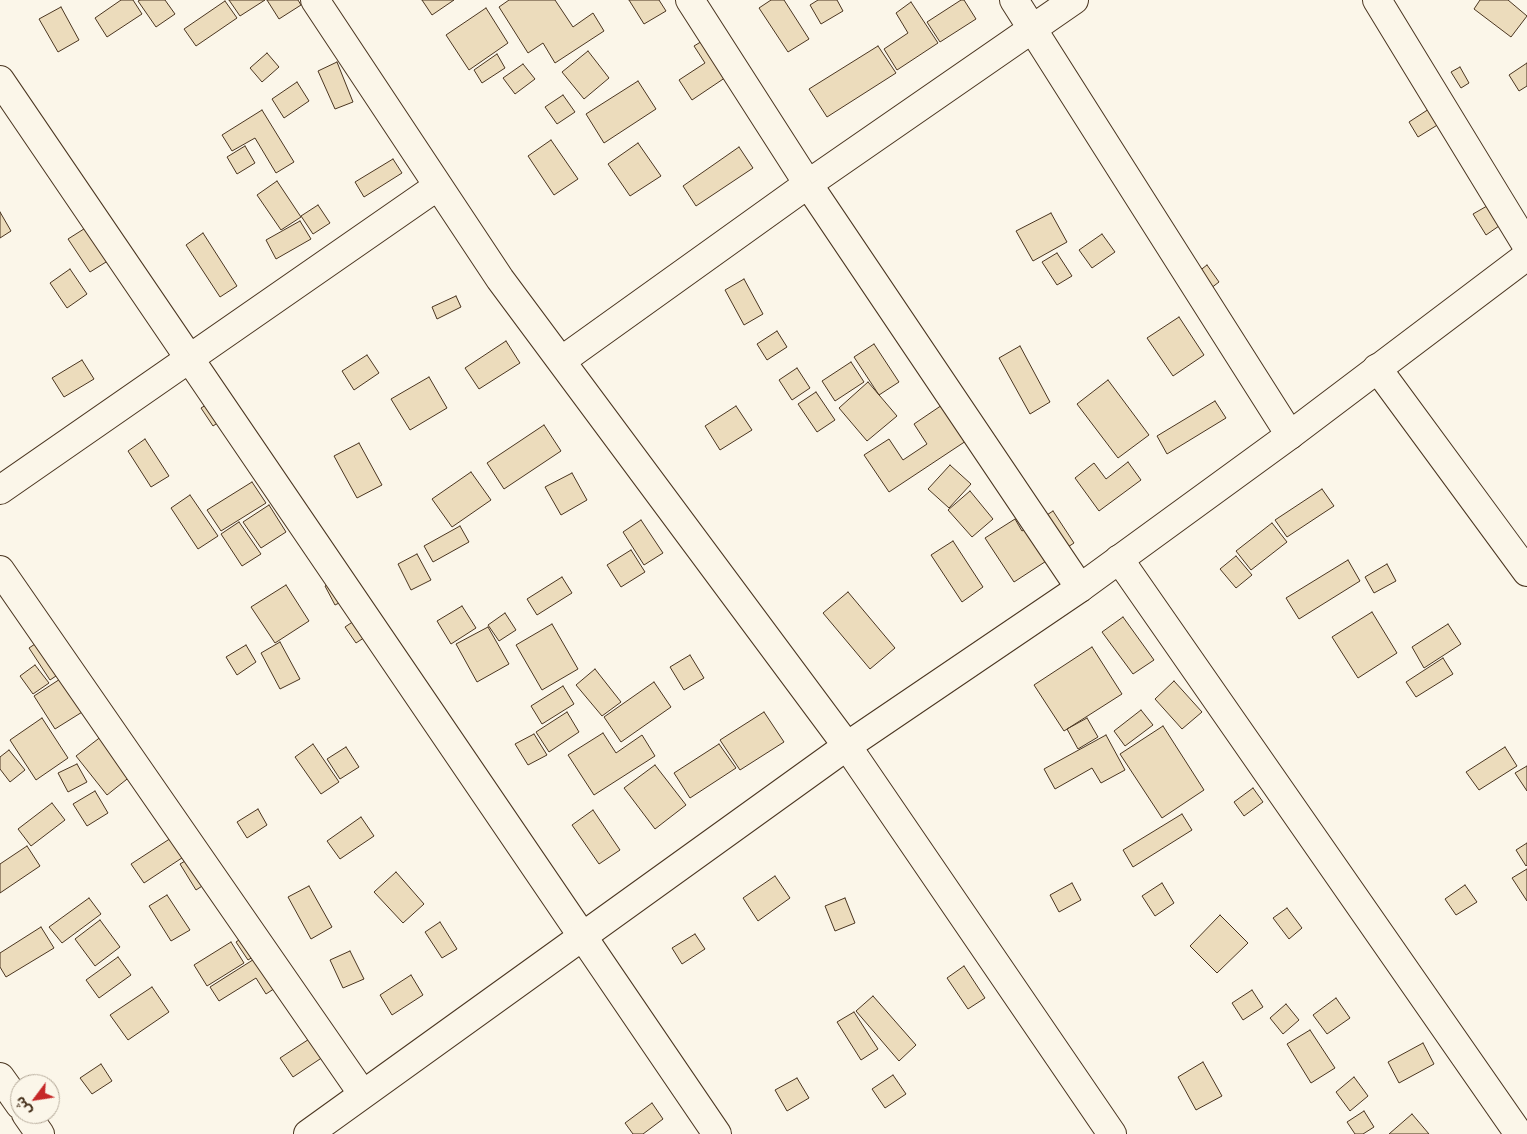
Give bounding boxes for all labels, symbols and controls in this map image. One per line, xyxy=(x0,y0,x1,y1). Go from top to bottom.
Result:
north arrow xyxy=(10,1074,60,1124)
text: ش xyxy=(11,1094,35,1119)

